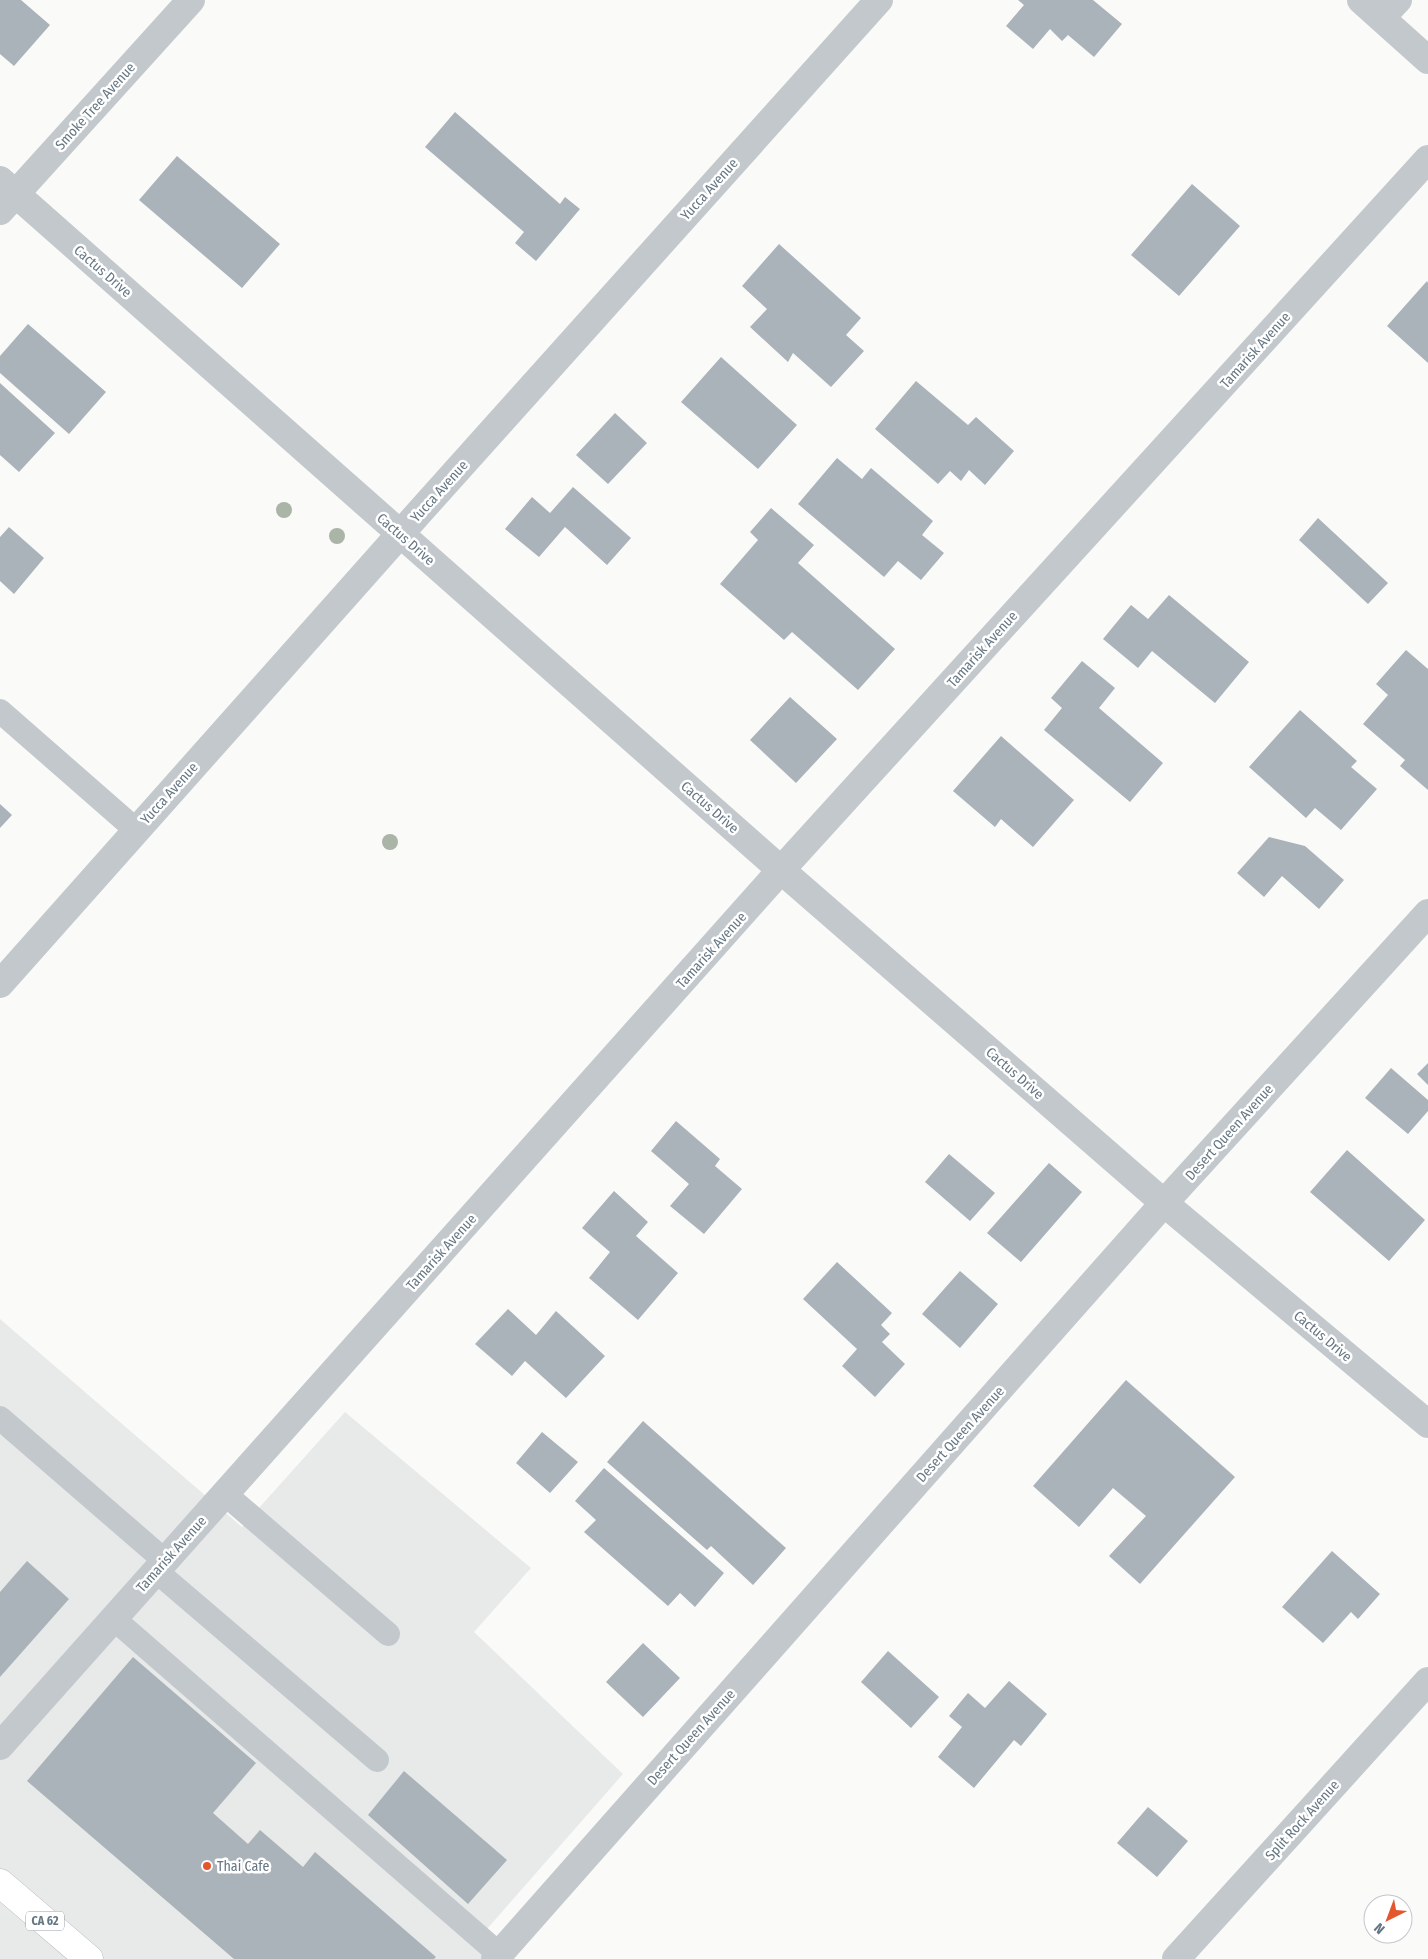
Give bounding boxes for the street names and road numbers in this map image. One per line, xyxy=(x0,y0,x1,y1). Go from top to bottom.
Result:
street label: Smoke Tree Avenue xyxy=(52,59,139,153)
street label: Yucca Avenue xyxy=(677,155,742,224)
street label: Cactus Drive xyxy=(70,242,135,301)
street label: Tamarisk Avenue xyxy=(1217,309,1294,392)
street label: Yucca Avenue xyxy=(407,457,472,526)
street label: Cactus Drive xyxy=(373,510,438,569)
street label: Tamarisk Avenue xyxy=(944,608,1021,691)
street label: Yucca Avenue xyxy=(137,759,202,828)
street label: Cactus Drive xyxy=(677,778,742,837)
street label: Tamarisk Avenue xyxy=(673,909,750,992)
street label: Cactus Drive xyxy=(982,1044,1047,1103)
street label: Desert Queen Avenue xyxy=(1182,1081,1277,1184)
street label: Tamarisk Avenue xyxy=(403,1211,480,1294)
street label: Cactus Drive xyxy=(1290,1307,1355,1366)
street label: Desert Queen Avenue xyxy=(913,1383,1008,1486)
street label: Tamarisk Avenue xyxy=(133,1513,210,1596)
street label: Desert Queen Avenue xyxy=(644,1686,739,1789)
street label: Split Rock Avenue xyxy=(1262,1777,1343,1864)
road number: CA 62 xyxy=(26,1912,64,1930)

